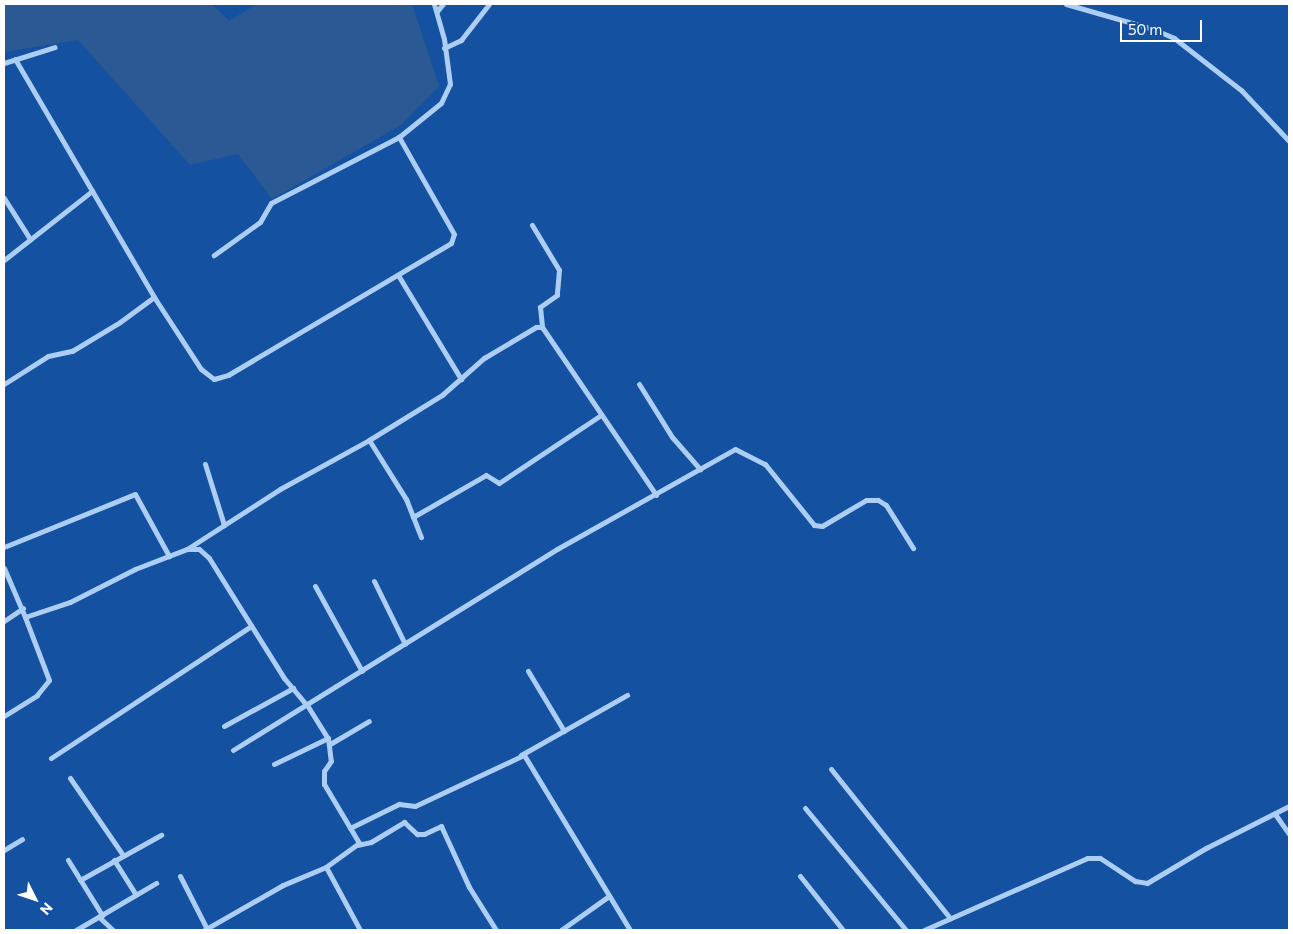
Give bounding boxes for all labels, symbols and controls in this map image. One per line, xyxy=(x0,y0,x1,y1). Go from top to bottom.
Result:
scale bar xyxy=(1123,10,1206,42)
text: 50 m xyxy=(1128,20,1162,38)
north arrow xyxy=(10,874,60,924)
text: N xyxy=(37,900,57,919)

